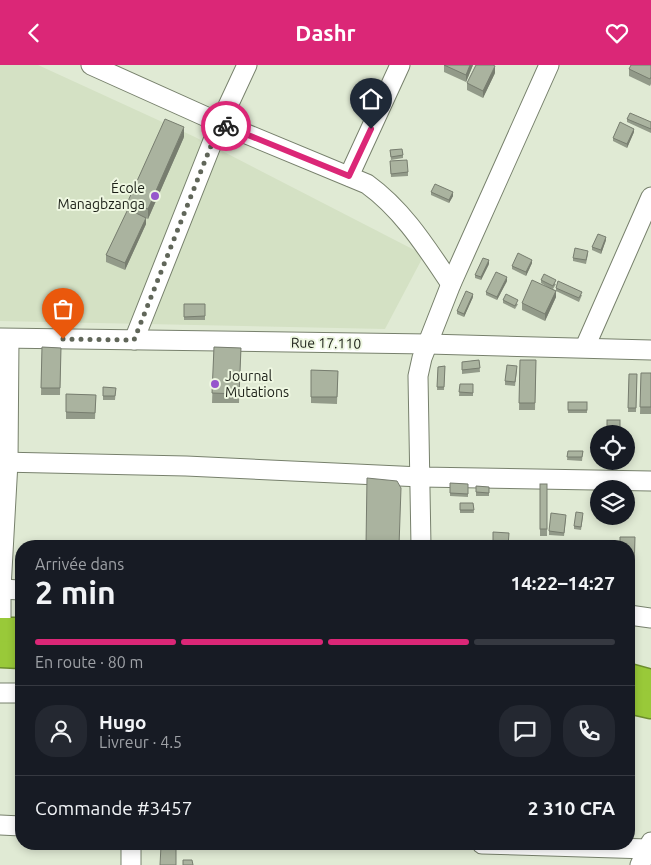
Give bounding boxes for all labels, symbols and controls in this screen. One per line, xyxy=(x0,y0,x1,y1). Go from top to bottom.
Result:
icon: back xyxy=(20,19,48,47)
icon: heart xyxy=(603,19,631,47)
text: Dashr xyxy=(295,20,356,45)
pin xyxy=(350,78,392,129)
icon: home xyxy=(357,85,385,113)
courier xyxy=(201,101,251,151)
icon: bike xyxy=(212,112,240,140)
place label: École Managbzanga xyxy=(57,179,145,212)
marker: École Managbzanga xyxy=(149,190,161,202)
pin xyxy=(42,288,84,339)
icon: bag xyxy=(49,295,77,323)
street label: Rue 17.110 xyxy=(291,334,362,352)
place label: Journal Mutations xyxy=(225,368,289,400)
marker: Journal Mutations xyxy=(209,378,221,390)
map controls xyxy=(590,425,635,525)
button: locate xyxy=(590,425,635,470)
button: layers xyxy=(590,480,635,525)
text: Arrivée dans xyxy=(35,555,124,573)
text: 14:22–14:27 xyxy=(510,572,615,594)
text: 2 min xyxy=(35,574,116,610)
text: En route · 80 m xyxy=(35,653,143,671)
button: person xyxy=(35,705,87,757)
button: chat xyxy=(499,705,551,757)
button: phone xyxy=(563,705,615,757)
text: Hugo xyxy=(99,711,147,733)
text: Livreur · 4.5 xyxy=(99,733,182,751)
text: Commande #3457 xyxy=(35,797,192,819)
text: 2 310 CFA xyxy=(528,797,615,819)

